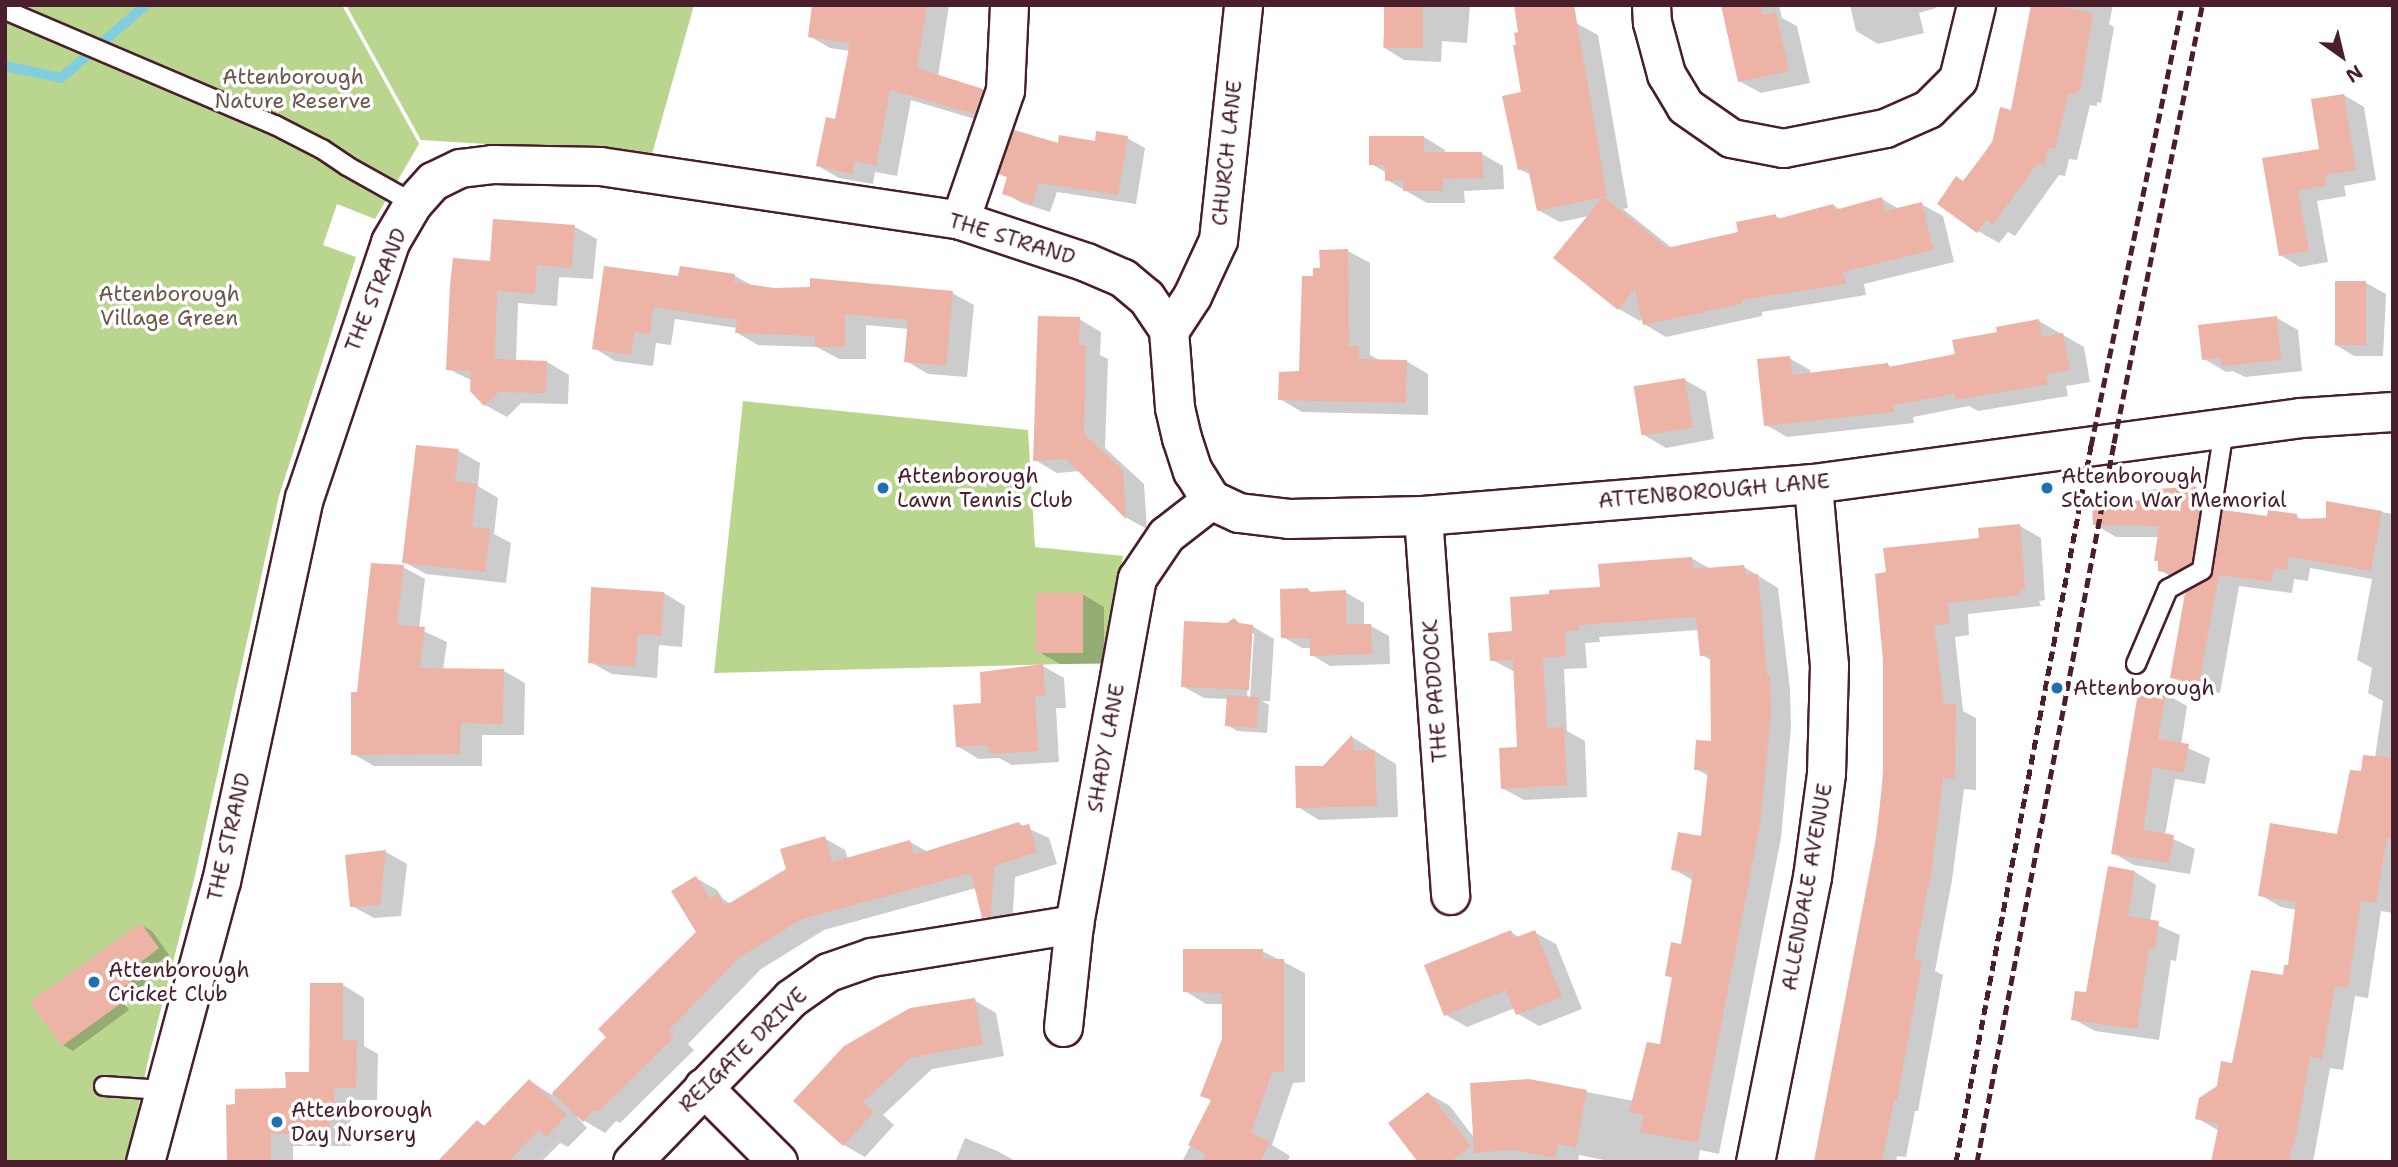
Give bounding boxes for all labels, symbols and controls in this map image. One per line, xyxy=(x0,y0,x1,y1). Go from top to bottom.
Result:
north arrow xyxy=(2307,21,2377,91)
text: N xyxy=(2341,59,2367,88)
park label: Attenborough Nature Reserve xyxy=(215,64,371,114)
street label: CHURCH LANE xyxy=(1207,79,1247,227)
street label: THE STRAND xyxy=(946,208,1078,270)
street label: THE STRAND xyxy=(340,224,412,356)
park label: Attenborough Village Green xyxy=(98,281,240,331)
place label: Attenborough Lawn Tennis Club xyxy=(897,463,1073,513)
place label: Attenborough Station War Memorial xyxy=(2061,463,2287,513)
street label: ATTENBOROUGH LANE xyxy=(1597,468,1831,514)
marker: Attenborough Lawn Tennis Club xyxy=(875,480,891,496)
marker: Attenborough Station War Memorial xyxy=(2039,480,2055,496)
street label: THE PADDOCK xyxy=(1417,618,1453,764)
place label: Attenborough xyxy=(2073,675,2215,701)
marker: Attenborough xyxy=(2047,678,2067,698)
street label: SHADY LANE xyxy=(1082,682,1130,814)
street label: THE STRAND xyxy=(202,770,256,904)
street label: ALLENDALE AVENUE xyxy=(1776,781,1838,993)
place label: Attenborough Cricket Club xyxy=(108,957,250,1007)
marker: Attenborough Cricket Club xyxy=(86,974,102,990)
street label: REIGATE DRIVE xyxy=(674,983,812,1117)
place label: Attenborough Day Nursery xyxy=(291,1097,433,1147)
marker: Attenborough Day Nursery xyxy=(269,1114,285,1130)

